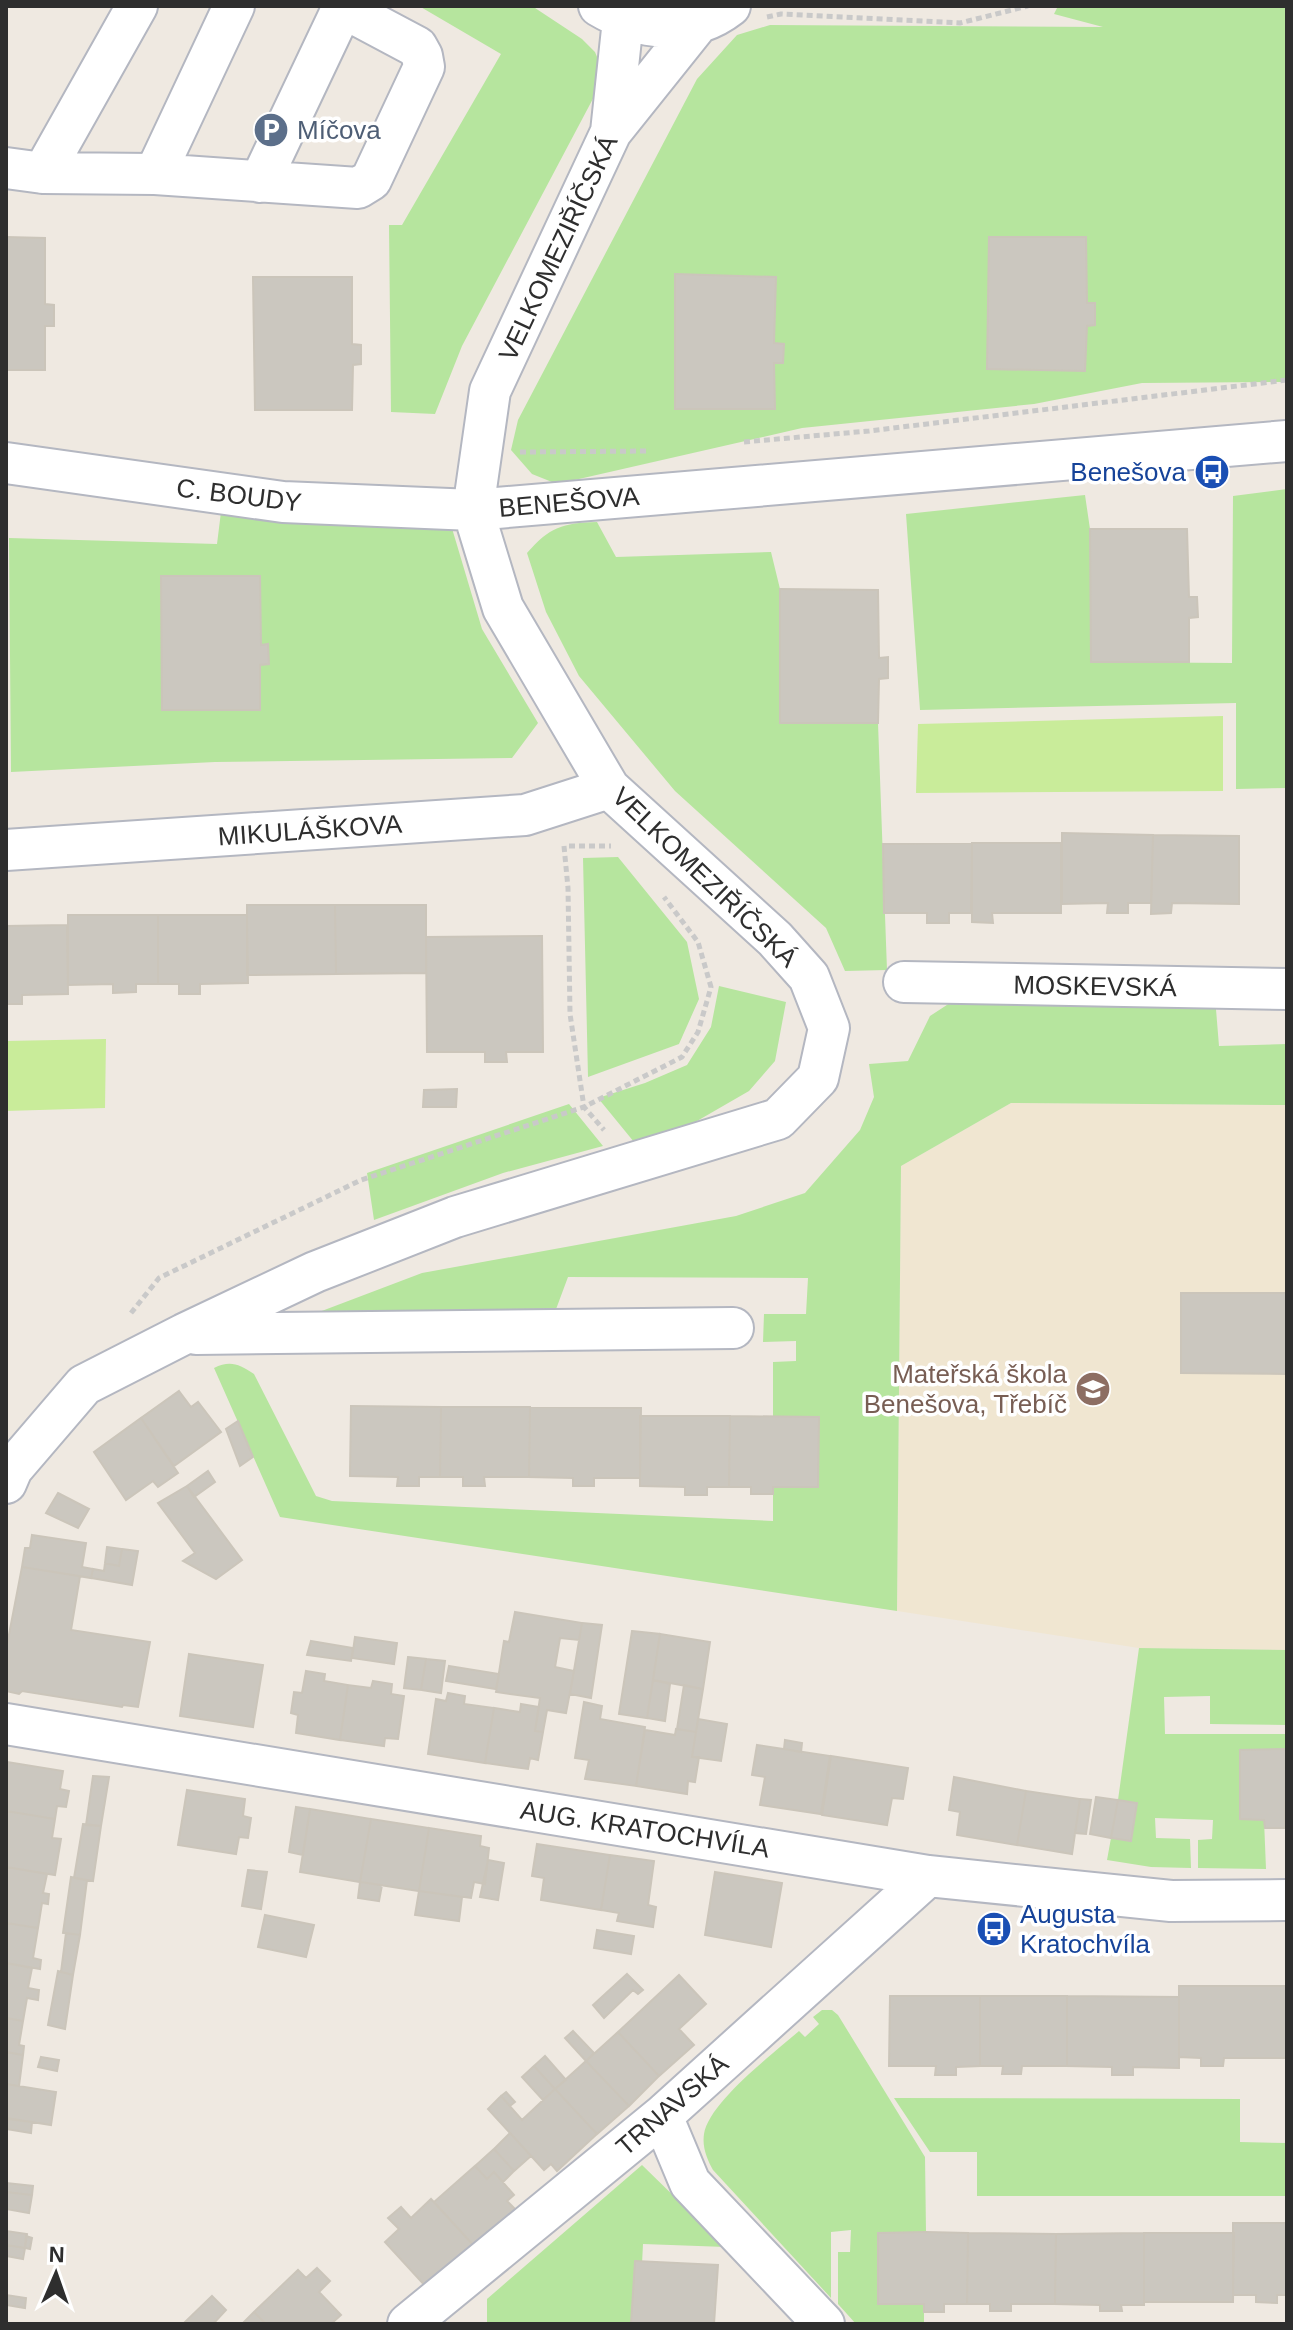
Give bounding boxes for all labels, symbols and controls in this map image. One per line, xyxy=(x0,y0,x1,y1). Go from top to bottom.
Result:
parking icon: Míčova xyxy=(252,111,290,149)
place label: Míčova xyxy=(297,115,381,145)
street label: VELKOMEZIŘÍČSKÁ xyxy=(493,130,624,366)
bus stop icon: Benešova xyxy=(1193,453,1231,491)
place label: Benešova xyxy=(1070,457,1187,487)
street label: C. BOUDY xyxy=(175,472,303,518)
street label: BENEŠOVA xyxy=(497,481,641,523)
street label: VELKOMEZIŘÍČSKÁ xyxy=(606,781,804,974)
street label: MIKULÁŠKOVA xyxy=(217,809,404,851)
street label: MOSKEVSKÁ xyxy=(1013,970,1178,1002)
place label: Mateřská škola Benešova, Třebíč xyxy=(864,1359,1068,1419)
school or university icon: Mateřská škola Benešova, Třebíč xyxy=(1074,1370,1112,1408)
street label: AUG. KRATOCHVÍLA xyxy=(518,1794,772,1864)
place label: Augusta Kratochvíla xyxy=(1020,1899,1151,1959)
bus stop icon: Augusta Kratochvíla xyxy=(975,1910,1013,1948)
street label: TRNAVSKÁ xyxy=(610,2048,734,2162)
north arrow xyxy=(16,2234,96,2314)
text: N xyxy=(48,2242,65,2267)

